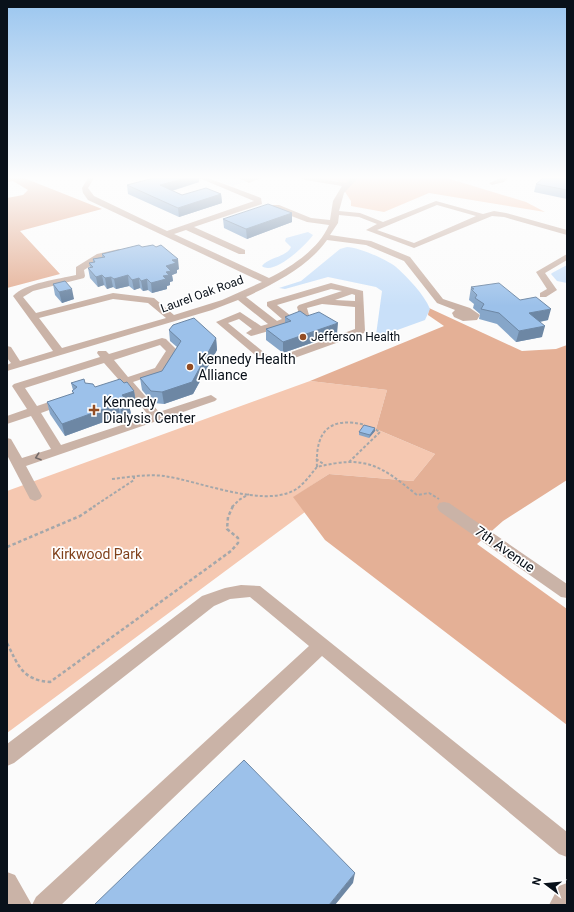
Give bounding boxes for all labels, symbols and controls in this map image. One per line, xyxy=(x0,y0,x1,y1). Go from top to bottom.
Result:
street label: Laurel Oak Road xyxy=(159,273,245,315)
place label: Jefferson Health xyxy=(311,330,400,344)
marker: Jefferson Health xyxy=(298,332,308,342)
place label: Kennedy Health Alliance xyxy=(198,351,296,383)
marker: Kennedy Health Alliance xyxy=(185,362,195,372)
place label: Kennedy Dialysis Center xyxy=(103,394,196,426)
marker: Kennedy Dialysis Center xyxy=(88,404,100,416)
one-way arrow xyxy=(35,452,42,461)
street label: 7th Avenue xyxy=(472,523,538,575)
park label: Kirkwood Park xyxy=(52,546,143,562)
north arrow xyxy=(526,864,566,904)
text: N xyxy=(530,876,544,887)

